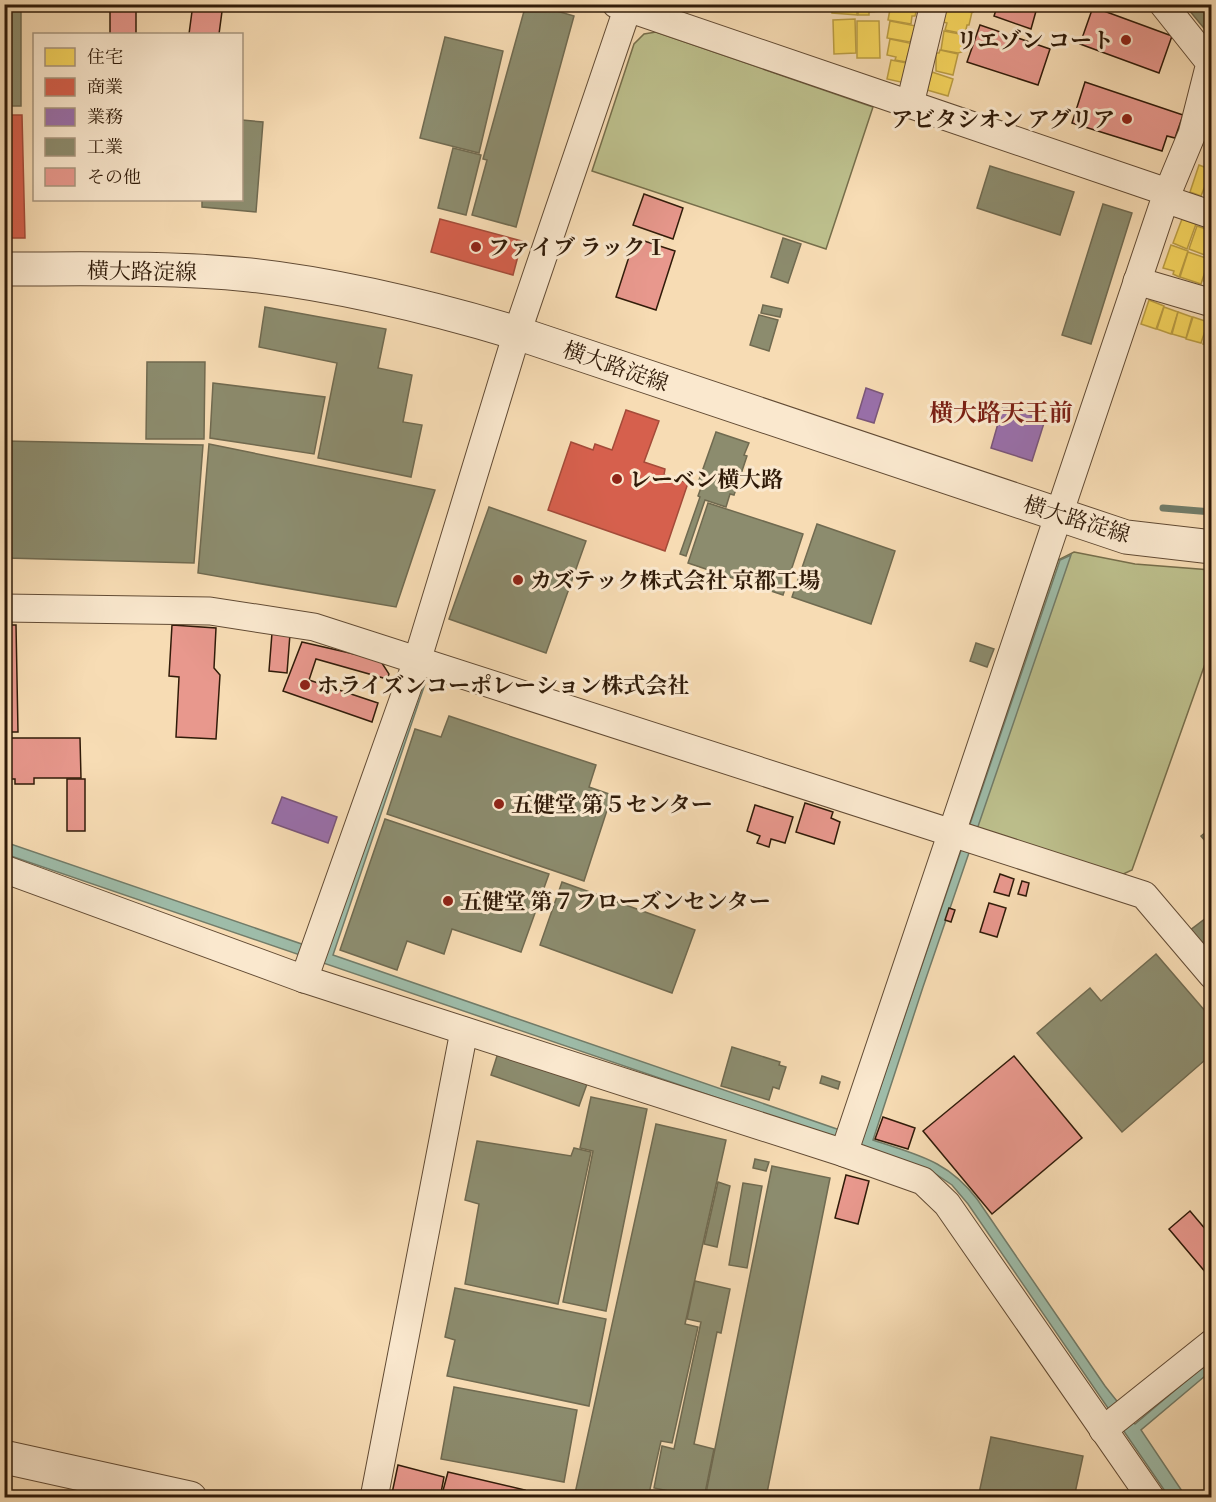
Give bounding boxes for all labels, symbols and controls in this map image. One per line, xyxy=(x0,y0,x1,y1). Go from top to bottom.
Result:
place label: リエゾン コート xyxy=(956,28,1114,55)
legend xyxy=(33,33,243,201)
marker: リエゾン コート xyxy=(1119,33,1133,47)
text: 住宅 xyxy=(87,47,123,69)
text: 商業 xyxy=(87,77,123,99)
text: 業務 xyxy=(87,107,123,129)
place label: アビタシオン アグリア xyxy=(891,107,1115,134)
marker: アビタシオン アグリア xyxy=(1120,112,1134,126)
text: 工業 xyxy=(87,137,123,159)
text: その他 xyxy=(87,167,141,189)
place label: ファイブ ラックⅠ xyxy=(488,235,667,262)
marker: ファイブ ラックⅠ xyxy=(469,240,483,254)
street label: 横大路淀線 xyxy=(87,258,197,287)
street label: 横大路淀線 xyxy=(559,337,672,398)
district label: 横大路天王前 xyxy=(929,399,1073,429)
place label: レーベン横大路 xyxy=(629,467,783,494)
marker: レーベン横大路 xyxy=(610,472,624,486)
street label: 横大路淀線 xyxy=(1020,491,1133,549)
place label: カズテック株式会社 京都工場 xyxy=(530,568,820,595)
marker: カズテック株式会社 京都工場 xyxy=(511,573,525,587)
place label: ホライズンコーポレーション株式会社 xyxy=(317,673,689,700)
marker: ホライズンコーポレーション株式会社 xyxy=(298,678,312,692)
place label: 五健堂 第５センター xyxy=(511,792,713,819)
marker: 五健堂 第５センター xyxy=(492,797,506,811)
place label: 五健堂 第７フローズンセンター xyxy=(460,889,771,916)
marker: 五健堂 第７フローズンセンター xyxy=(441,894,455,908)

